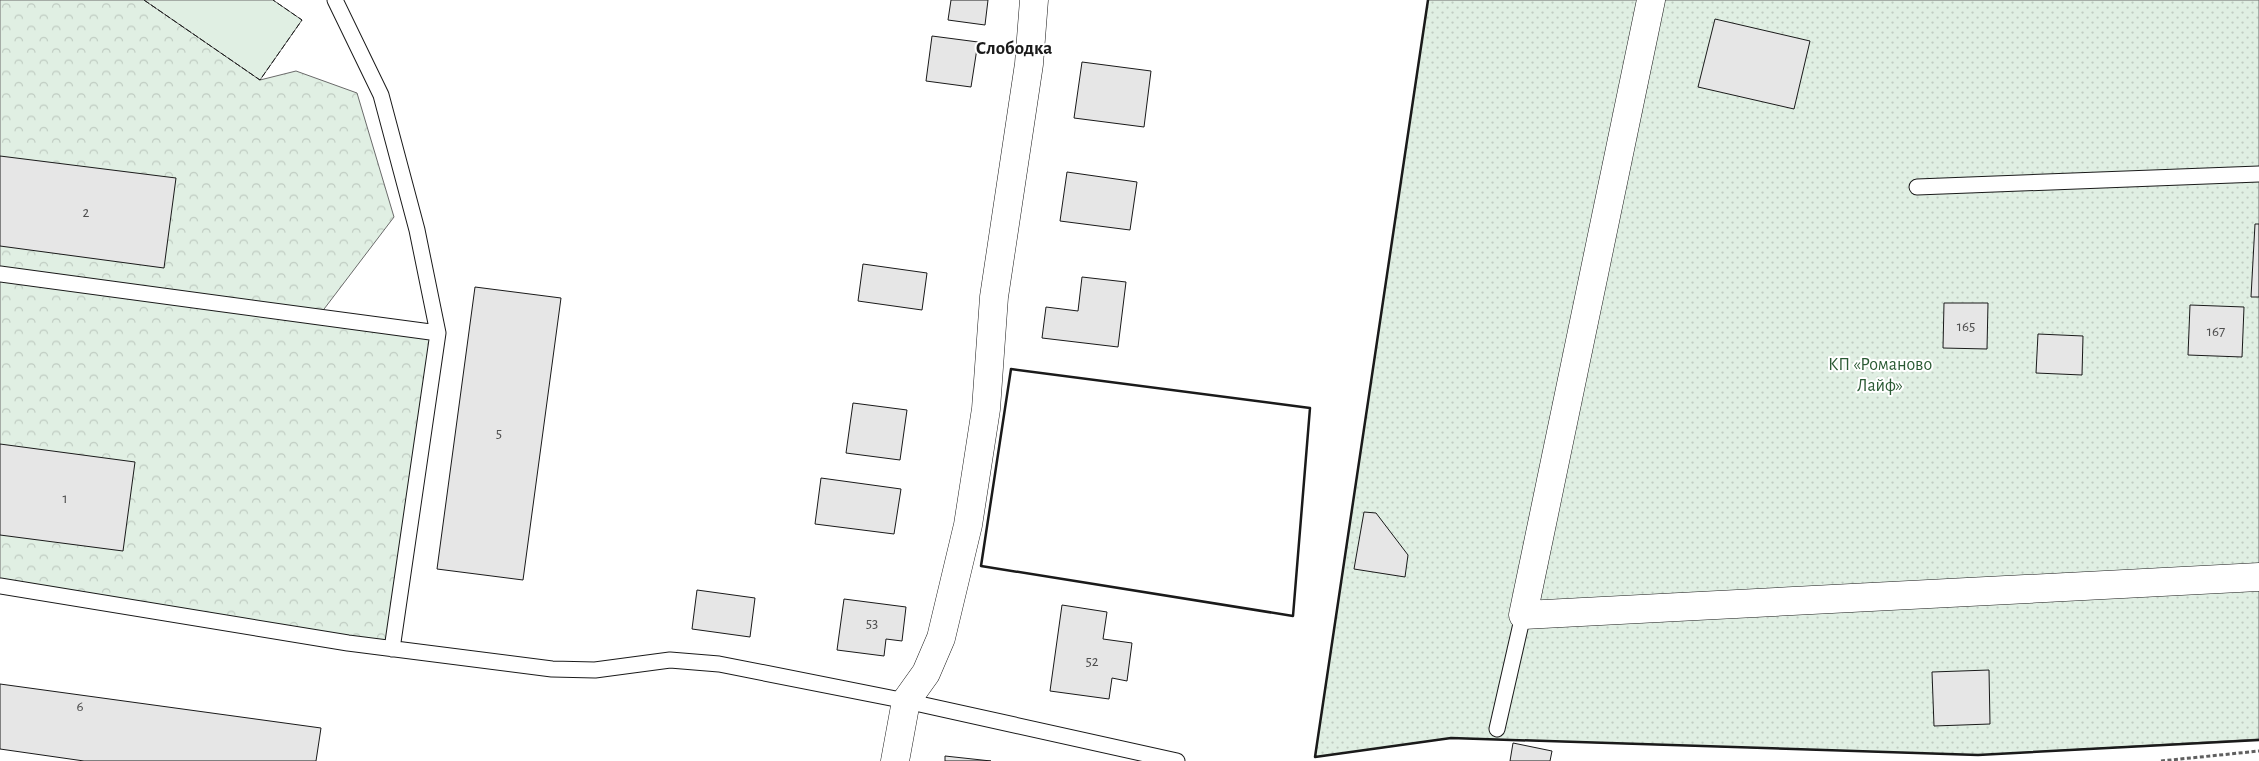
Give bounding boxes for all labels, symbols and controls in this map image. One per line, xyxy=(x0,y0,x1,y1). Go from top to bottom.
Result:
district label: Слободка xyxy=(976,39,1052,58)
house number: 2 xyxy=(83,205,90,220)
house number: 165 xyxy=(1957,319,1975,334)
house number: 167 xyxy=(2207,324,2225,339)
park label: КП «Романово Лайф» xyxy=(1828,356,1932,395)
house number: 5 xyxy=(496,426,502,441)
house number: 1 xyxy=(62,491,68,506)
house number: 53 xyxy=(866,616,878,631)
house number: 52 xyxy=(1085,654,1099,669)
house number: 6 xyxy=(76,699,84,714)

